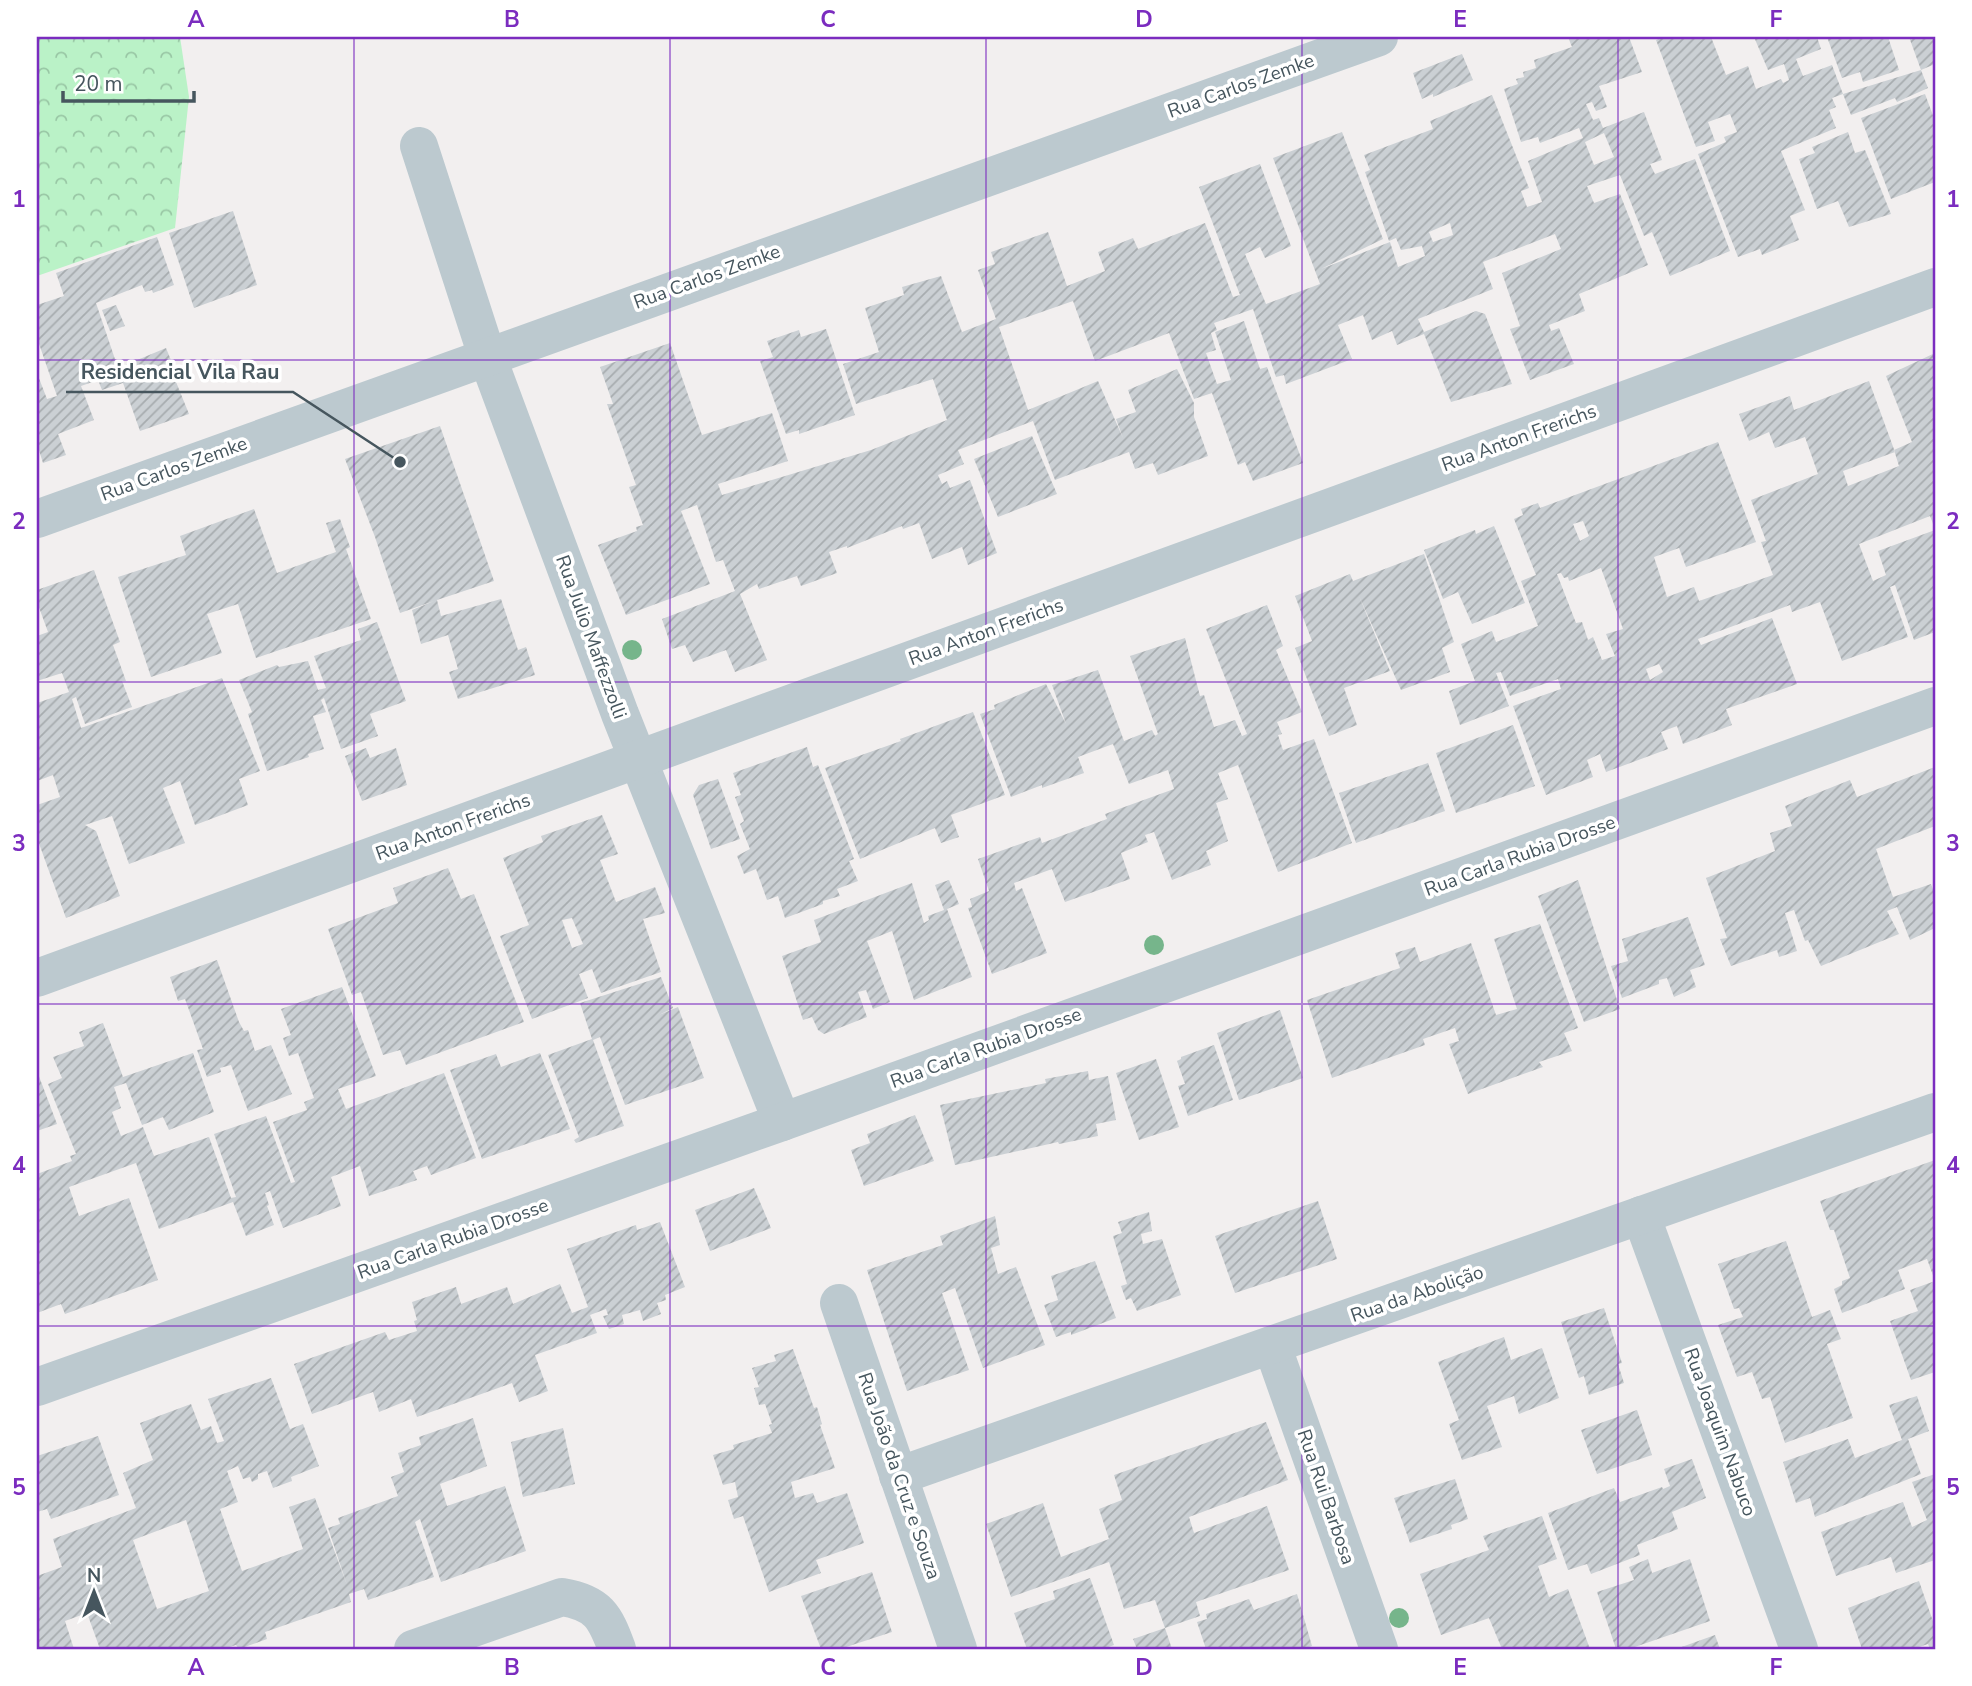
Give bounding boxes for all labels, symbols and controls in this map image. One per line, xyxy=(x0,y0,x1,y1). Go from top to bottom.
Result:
text: A xyxy=(187,4,205,35)
text: B xyxy=(504,4,520,35)
text: C xyxy=(820,4,836,35)
text: D xyxy=(1135,4,1153,35)
text: E xyxy=(1453,4,1467,35)
text: F xyxy=(1770,4,1783,35)
street label: Rua Carlos Zemke xyxy=(1164,47,1318,125)
scale bar xyxy=(63,60,194,104)
text: 20 m xyxy=(74,70,123,98)
text: 1 xyxy=(12,184,26,215)
text: 1 xyxy=(1946,184,1960,215)
street label: Rua Carlos Zemke xyxy=(630,238,784,316)
callout: Residencial Vila Rau xyxy=(66,350,293,392)
text: Residencial Vila Rau xyxy=(81,358,279,386)
street label: Rua Anton Frerichs xyxy=(1438,398,1600,478)
street label: Rua Carlos Zemke xyxy=(97,430,251,508)
text: 2 xyxy=(12,506,26,537)
text: 2 xyxy=(1946,506,1960,537)
street label: Rua Julio Maffezzolli xyxy=(549,551,633,723)
street label: Rua Anton Frerichs xyxy=(905,592,1067,672)
street label: Rua Anton Frerichs xyxy=(372,787,534,867)
street label: Rua Carla Rubia Drosse xyxy=(1421,809,1619,903)
text: 3 xyxy=(12,828,26,859)
text: 3 xyxy=(1946,828,1960,859)
street label: Rua Carla Rubia Drosse xyxy=(887,1001,1085,1095)
text: 4 xyxy=(12,1150,26,1181)
text: 4 xyxy=(1946,1150,1960,1181)
street label: Rua Carla Rubia Drosse xyxy=(354,1192,552,1286)
street label: Rua da Abolição xyxy=(1347,1259,1487,1329)
street label: Rua Joaquim Nabuco xyxy=(1677,1344,1763,1520)
street label: Rua João da Cruz e Souza xyxy=(851,1369,947,1583)
street label: Rua Rui Barbosa xyxy=(1291,1426,1361,1568)
text: 5 xyxy=(12,1472,26,1503)
text: 5 xyxy=(1946,1472,1960,1503)
north arrow xyxy=(60,1556,130,1626)
text: N xyxy=(87,1563,101,1589)
text: A xyxy=(187,1652,205,1683)
text: B xyxy=(504,1652,520,1683)
text: C xyxy=(820,1652,836,1683)
text: D xyxy=(1135,1652,1153,1683)
text: E xyxy=(1453,1652,1467,1683)
text: F xyxy=(1770,1652,1783,1683)

